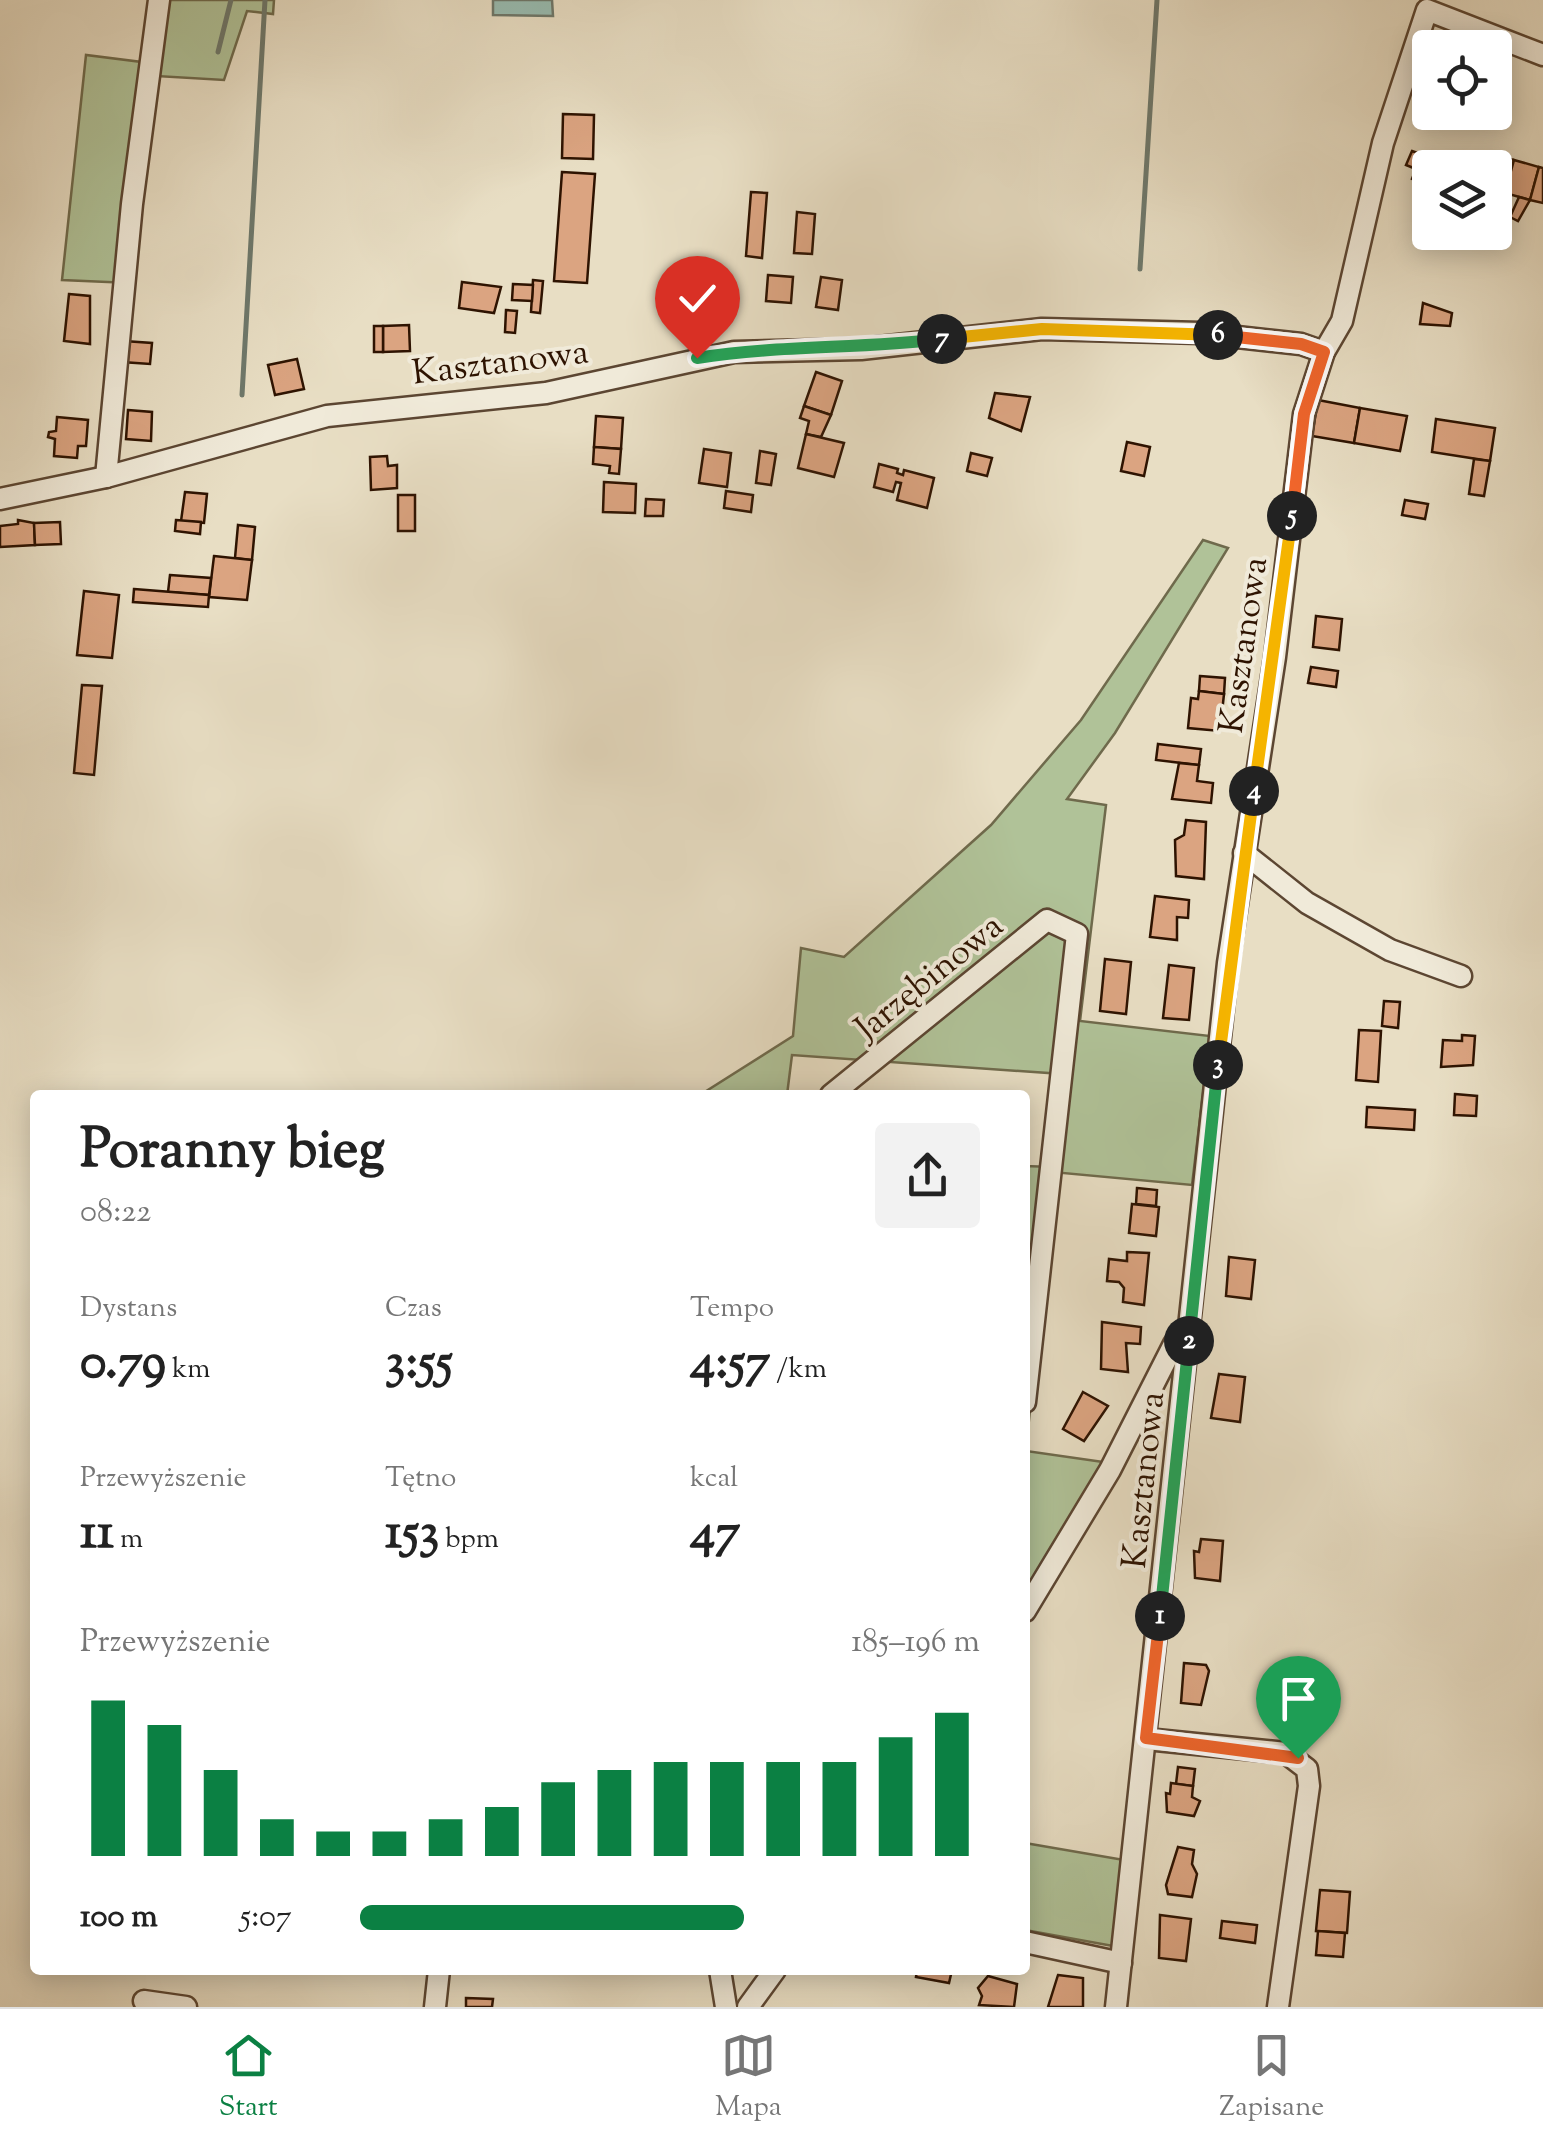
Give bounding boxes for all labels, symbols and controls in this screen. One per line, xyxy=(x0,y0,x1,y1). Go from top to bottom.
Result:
map controls xyxy=(1412,30,1512,250)
button: locate xyxy=(1412,30,1512,130)
button: layers xyxy=(1412,150,1512,250)
pin xyxy=(655,256,740,359)
icon: check xyxy=(670,271,725,326)
pin: 6 xyxy=(1193,310,1243,360)
pin: 7 xyxy=(917,314,967,364)
text: 6 xyxy=(1211,315,1225,355)
text: 7 xyxy=(935,319,949,359)
street label: Kasztanowa xyxy=(409,328,592,401)
pin: 5 xyxy=(1267,491,1317,541)
text: 5 xyxy=(1287,496,1297,536)
street label: Kasztanowa xyxy=(1208,554,1283,737)
pin: 4 xyxy=(1229,766,1279,816)
text: 4 xyxy=(1247,771,1261,811)
street label: Jarzębinowa xyxy=(843,903,1015,1056)
pin: 3 xyxy=(1193,1040,1243,1090)
text: 3 xyxy=(1212,1045,1224,1085)
text: Poranny bieg xyxy=(80,1113,385,1192)
button: share xyxy=(875,1123,980,1228)
text: 08:22 xyxy=(80,1190,151,1236)
text: Dystans xyxy=(80,1289,177,1329)
text: Czas xyxy=(385,1289,442,1329)
text: Tempo xyxy=(690,1289,774,1329)
pin: 2 xyxy=(1164,1316,1214,1366)
text: 2 xyxy=(1182,1321,1196,1361)
text: 0.79 xyxy=(80,1329,166,1401)
text: 3:55 xyxy=(385,1329,453,1401)
text: 4:57 xyxy=(690,1329,770,1401)
text: km xyxy=(166,1350,211,1390)
text: /km xyxy=(770,1350,827,1390)
street label: Kasztanowa xyxy=(1111,1390,1180,1571)
text: Przewyższenie xyxy=(80,1459,247,1499)
text: Tętno xyxy=(385,1459,456,1499)
text: kcal xyxy=(690,1459,738,1499)
text: 11 xyxy=(80,1499,114,1571)
text: 153 xyxy=(385,1499,439,1571)
text: 47 xyxy=(690,1499,740,1571)
text: m xyxy=(114,1520,143,1560)
text: bpm xyxy=(439,1520,499,1560)
pin: 1 xyxy=(1135,1591,1185,1641)
text: 1 xyxy=(1155,1596,1165,1636)
text: Przewyższenie xyxy=(80,1620,270,1666)
text: 185–196 m xyxy=(851,1620,980,1666)
pin xyxy=(1256,1656,1341,1759)
icon: arrive xyxy=(1271,1671,1326,1726)
text: 100 m xyxy=(80,1895,158,1941)
text: 5:07 xyxy=(240,1895,292,1941)
tab: Start xyxy=(219,2028,278,2128)
tab: Mapa xyxy=(715,2028,782,2128)
tab: Zapisane xyxy=(1219,2028,1324,2128)

